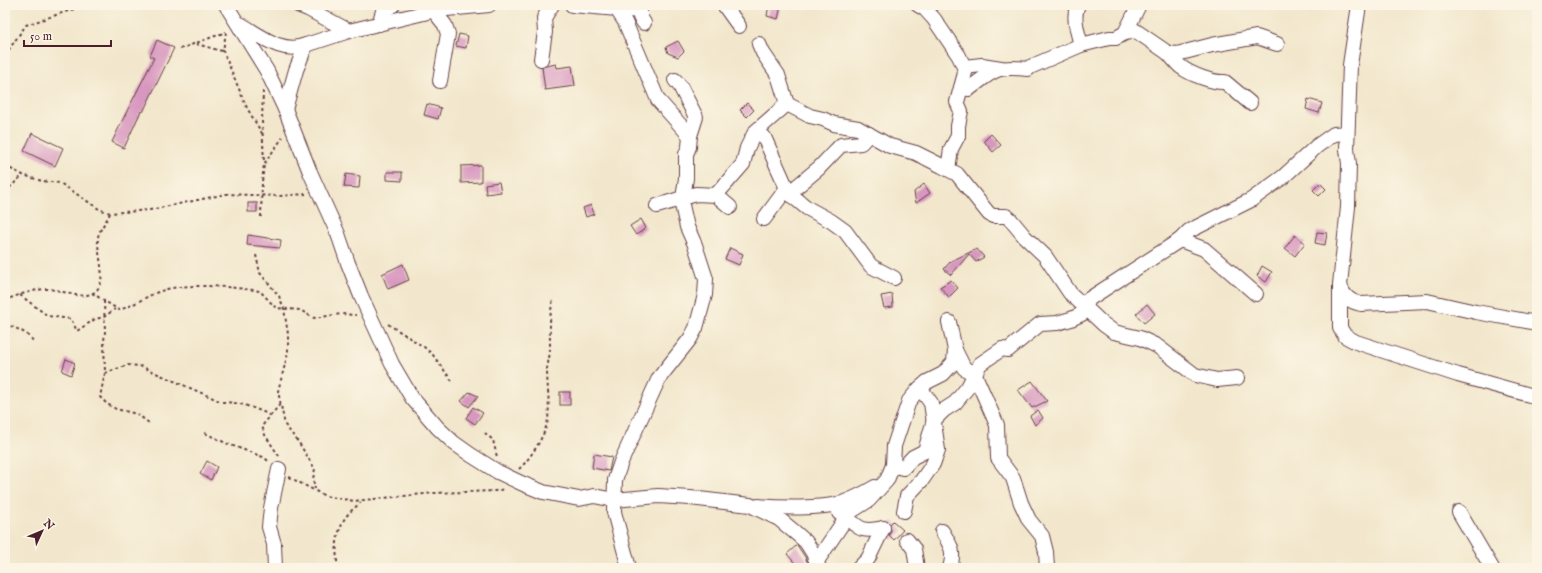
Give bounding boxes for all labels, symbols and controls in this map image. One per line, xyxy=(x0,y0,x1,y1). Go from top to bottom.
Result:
scale bar xyxy=(24,22,111,48)
text: 50 m xyxy=(30,29,52,44)
north arrow xyxy=(22,511,62,551)
text: N xyxy=(39,516,57,533)

